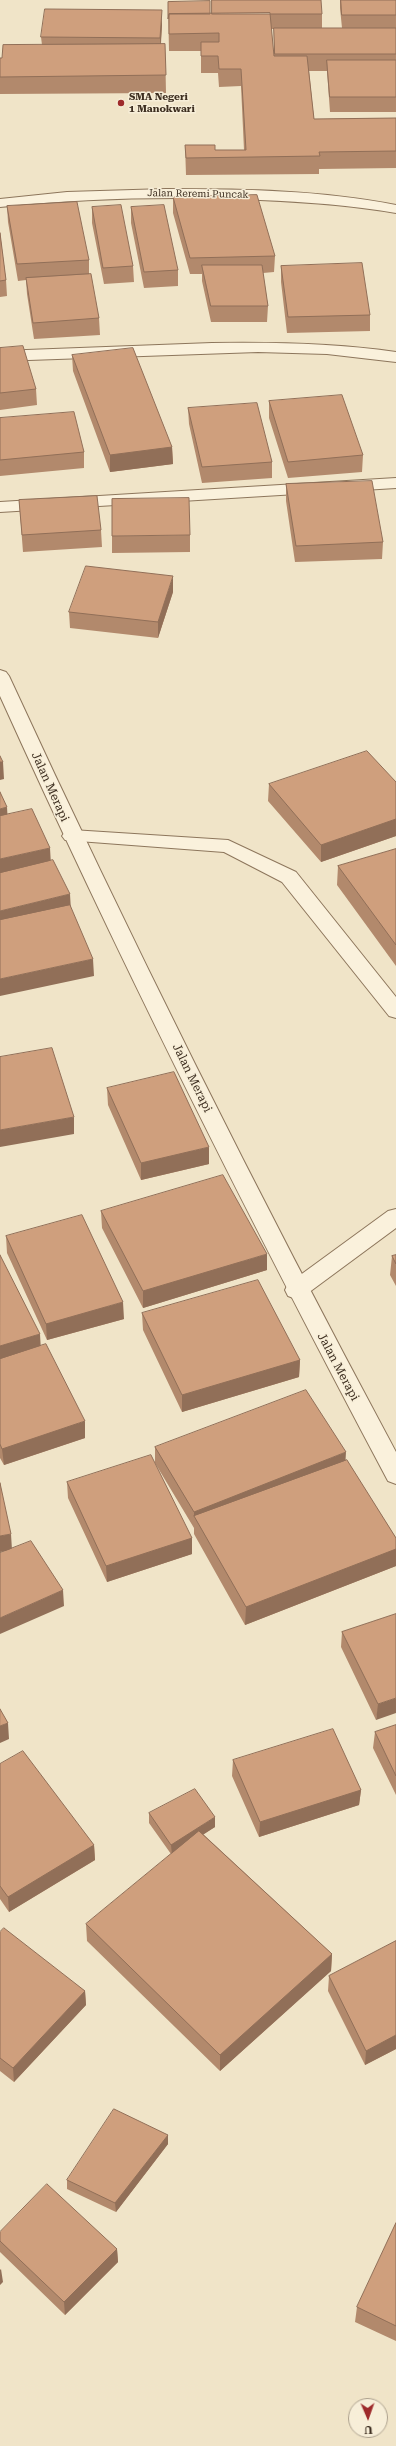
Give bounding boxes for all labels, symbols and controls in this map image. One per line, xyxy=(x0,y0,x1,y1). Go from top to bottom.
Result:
place label: SMA Negeri 1 Manokwari xyxy=(129,91,195,114)
marker: SMA Negeri 1 Manokwari xyxy=(116,98,126,108)
street label: Jalan Reremi Puncak xyxy=(147,187,249,201)
street label: Jalan Merapi xyxy=(28,750,72,824)
street label: Jalan Merapi xyxy=(169,1041,215,1115)
street label: Jalan Merapi xyxy=(314,1331,362,1403)
north arrow xyxy=(348,2398,388,2438)
text: U xyxy=(364,2423,373,2436)

